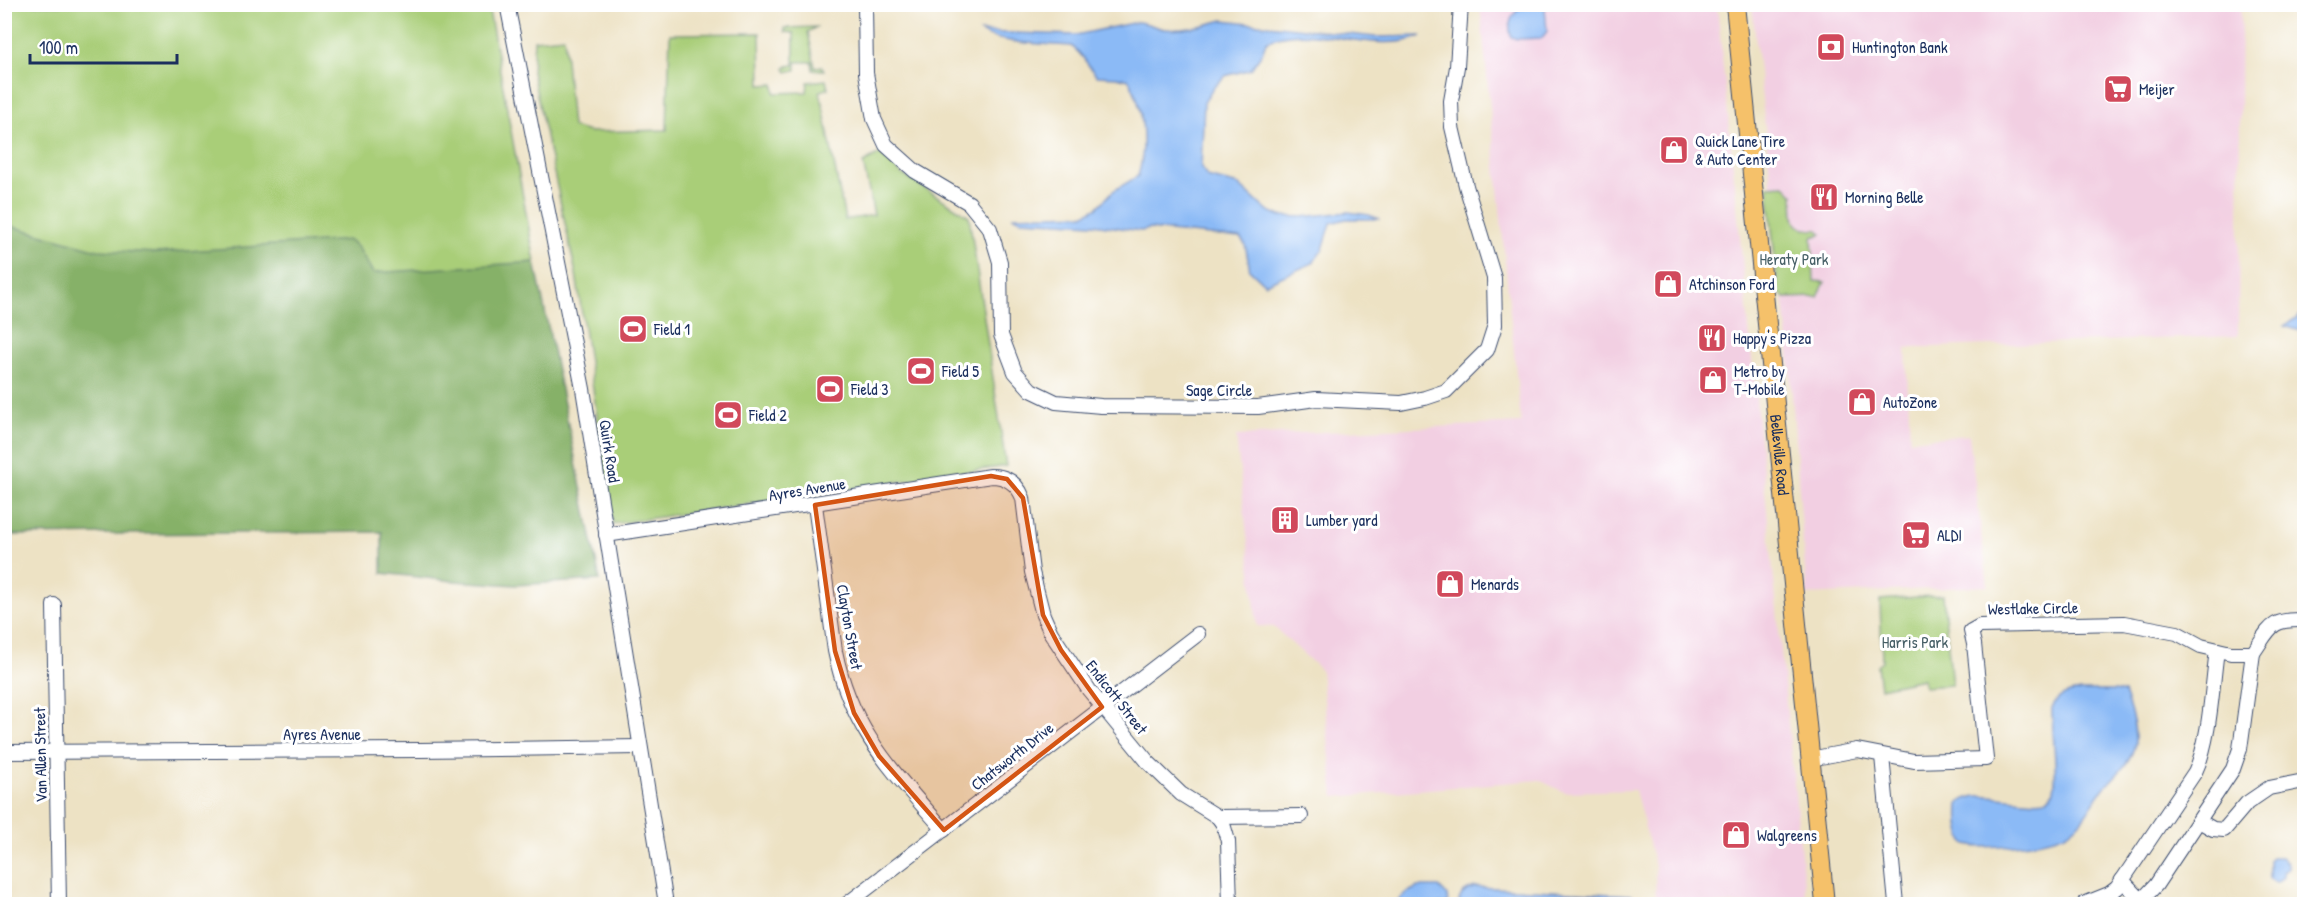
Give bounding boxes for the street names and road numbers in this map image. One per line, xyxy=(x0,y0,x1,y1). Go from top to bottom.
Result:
street label: Sage Circle xyxy=(1186,379,1253,401)
street label: Belleville Road xyxy=(1765,413,1795,496)
street label: Quirk Road xyxy=(594,418,626,484)
street label: Ayres Avenue xyxy=(767,472,848,506)
street label: Clayton Street xyxy=(832,583,868,672)
street label: Westlake Circle xyxy=(1988,596,2079,620)
street label: Endicott Street xyxy=(1081,655,1153,739)
street label: Van Allen Street xyxy=(28,707,52,803)
street label: Chatsworth Drive xyxy=(966,716,1058,795)
street label: Ayres Avenue xyxy=(283,723,361,745)

